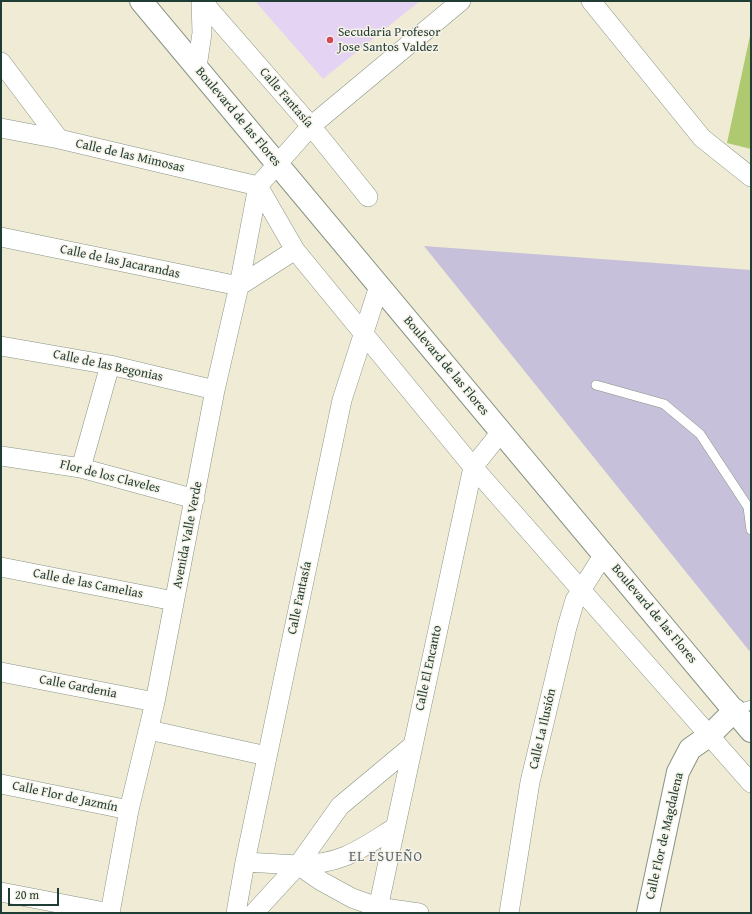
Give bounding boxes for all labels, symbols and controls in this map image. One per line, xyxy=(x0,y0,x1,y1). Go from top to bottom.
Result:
place label: Secudaria Profesor Jose Santos Valdez xyxy=(338,25,441,56)
marker: Secudaria Profesor Jose Santos Valdez xyxy=(325,35,335,45)
street label: Boulevard de las Flores xyxy=(192,64,284,170)
street label: Calle Fantasía xyxy=(256,65,316,131)
street label: Calle de las Mimosas xyxy=(74,136,186,176)
street label: Calle de las Jacarandas xyxy=(59,242,181,282)
street label: Boulevard de las Flores xyxy=(400,313,492,419)
street label: Calle de las Begonias xyxy=(52,347,164,385)
street label: Flor de los Claveles xyxy=(58,457,162,497)
street label: Avenida Valle Verde xyxy=(170,480,206,590)
street label: Calle Fantasía xyxy=(285,560,315,636)
street label: Boulevard de las Flores xyxy=(608,561,700,667)
street label: Calle de las Camelias xyxy=(32,566,144,602)
street label: Calle El Encanto xyxy=(412,624,446,712)
street label: Calle Gardenia xyxy=(38,672,118,702)
street label: Calle La Ilusión xyxy=(526,687,560,771)
street label: Calle Flor de Magdalena xyxy=(643,771,687,901)
street label: Calle Flor de Jazmín xyxy=(11,778,119,816)
district label: EL ESUEÑO xyxy=(349,849,423,865)
scale bar xyxy=(10,880,61,906)
text: 20 m xyxy=(15,886,39,903)

